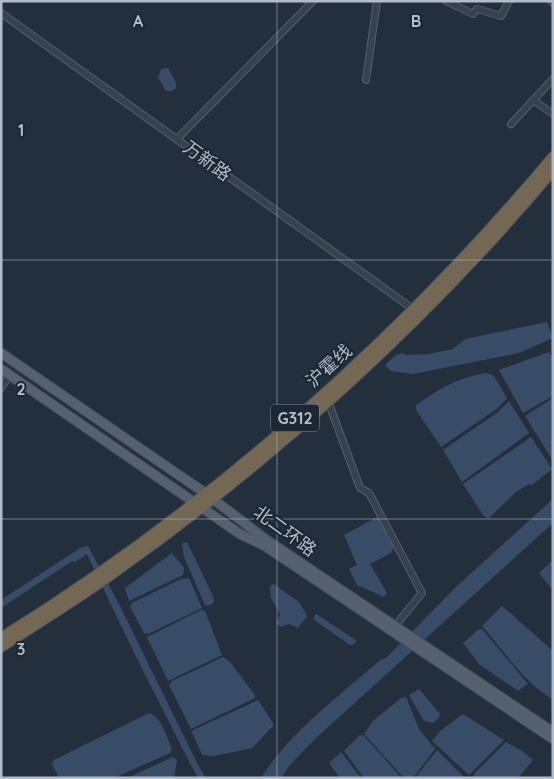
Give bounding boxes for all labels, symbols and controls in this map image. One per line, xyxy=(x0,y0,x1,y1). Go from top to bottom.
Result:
text: A xyxy=(133,11,144,31)
text: B xyxy=(411,11,421,31)
text: 1 xyxy=(18,120,24,140)
street label: 万新路 xyxy=(179,135,236,186)
street label: 沪霍线 xyxy=(301,339,356,392)
text: 2 xyxy=(16,379,26,399)
road number: G312 xyxy=(271,404,319,432)
street label: 北二环路 xyxy=(249,500,321,561)
text: 3 xyxy=(17,639,25,659)

